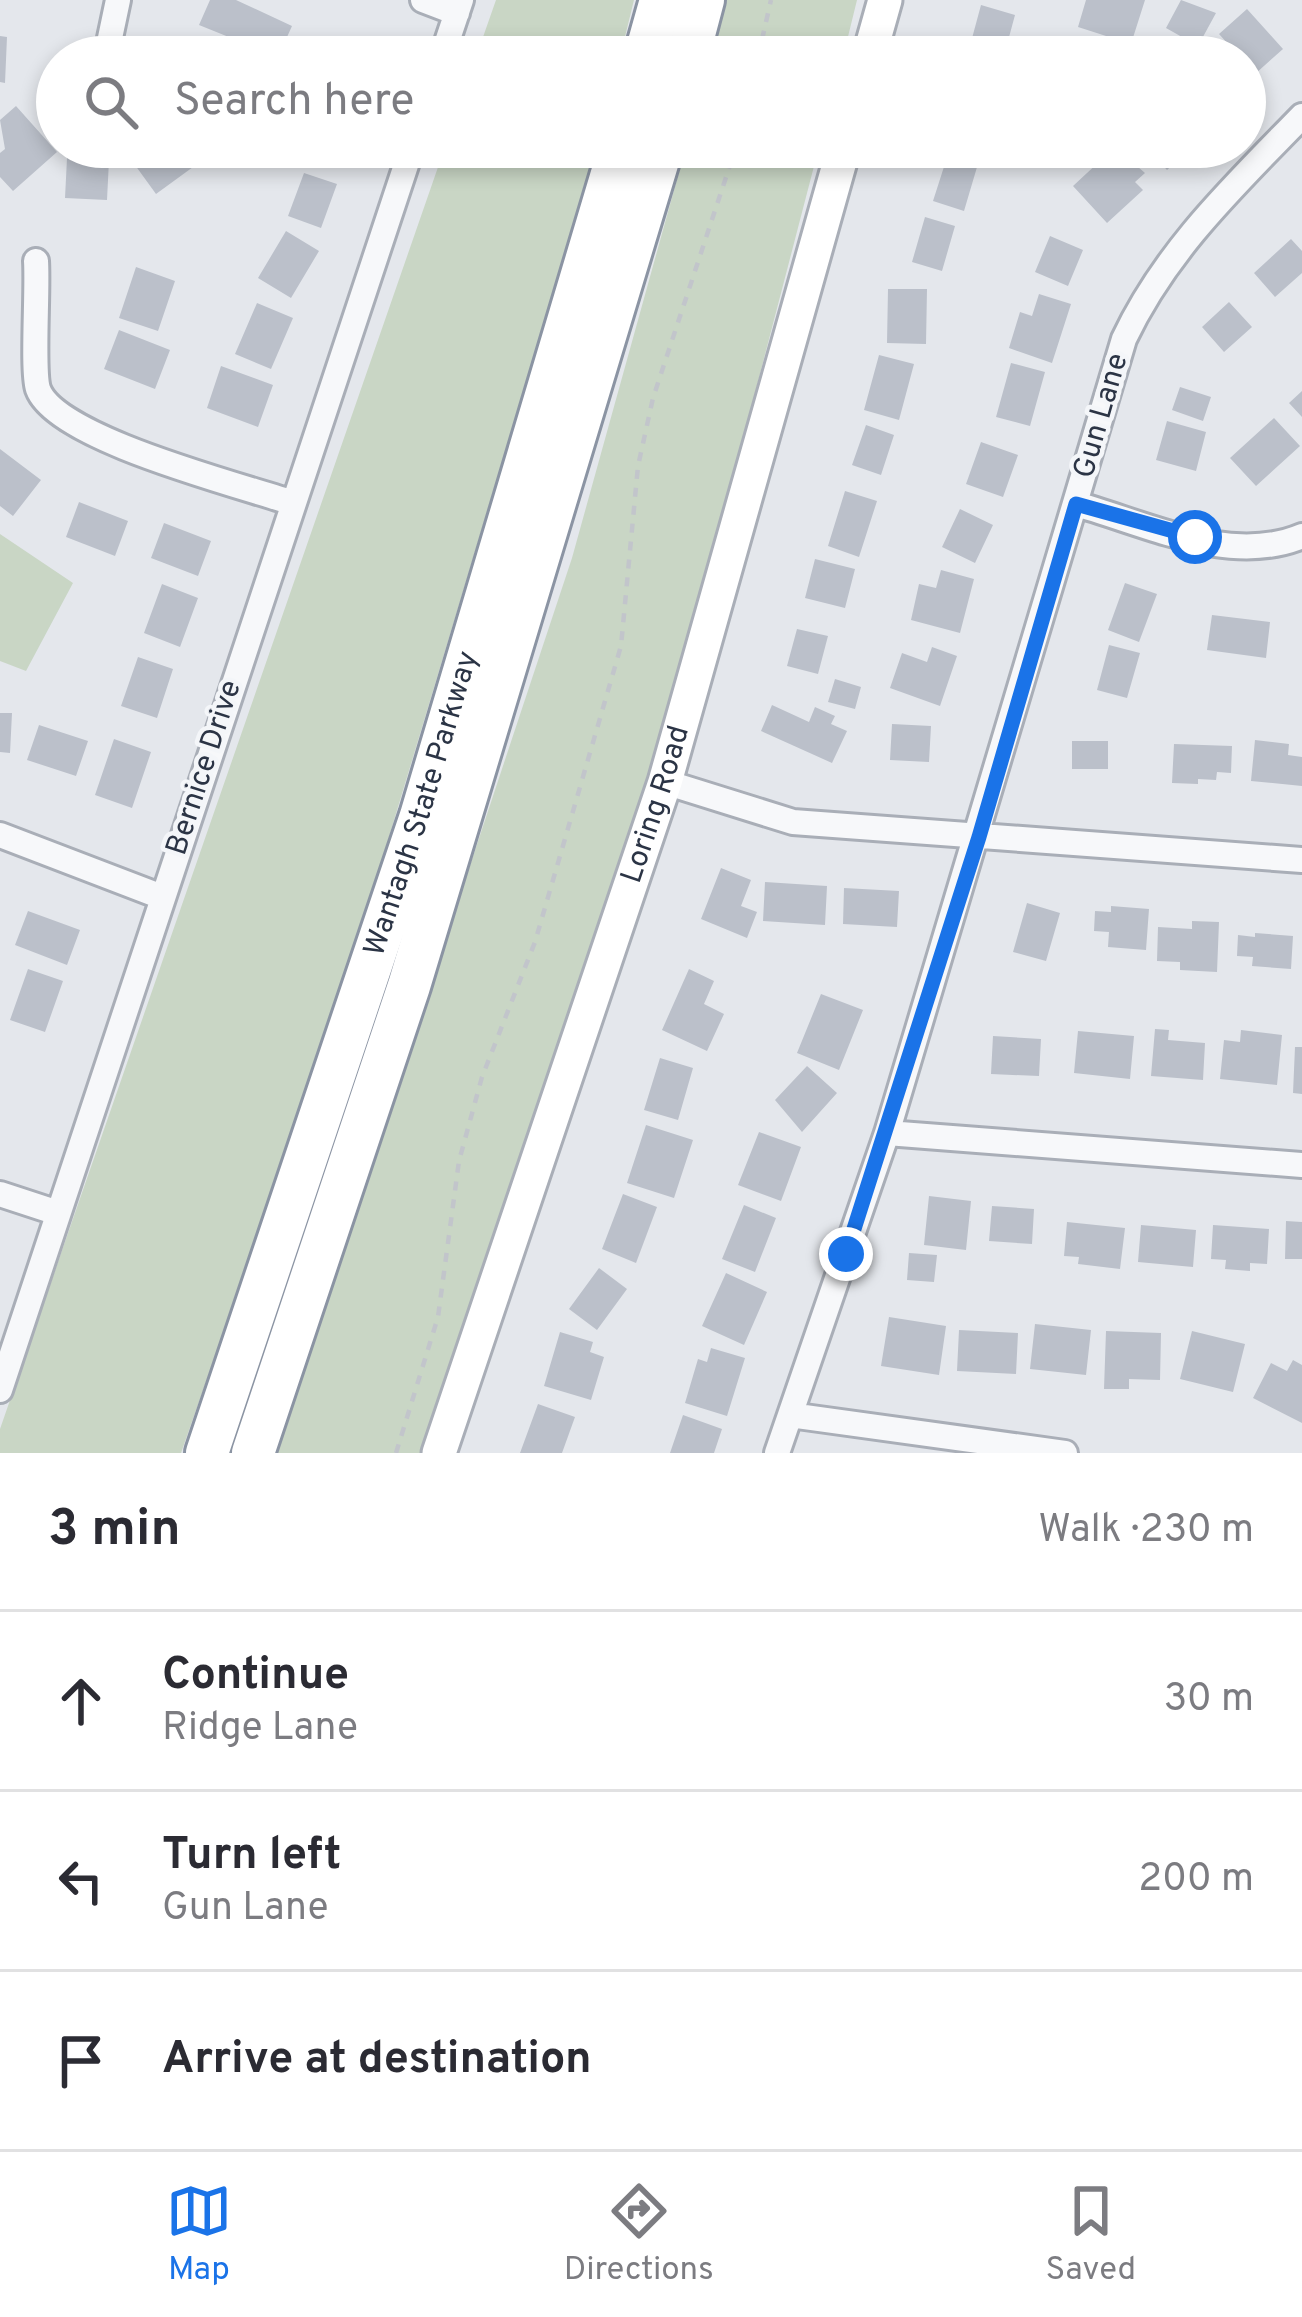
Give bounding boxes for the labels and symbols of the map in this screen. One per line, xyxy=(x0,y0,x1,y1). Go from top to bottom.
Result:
street label: Gun Lane xyxy=(1067,349,1137,483)
route start xyxy=(1168,510,1222,564)
street label: Wantagh State Parkway xyxy=(357,647,487,961)
street label: Bernice Drive xyxy=(159,676,251,860)
street label: Loring Road xyxy=(614,722,698,888)
route end xyxy=(819,1227,873,1281)

